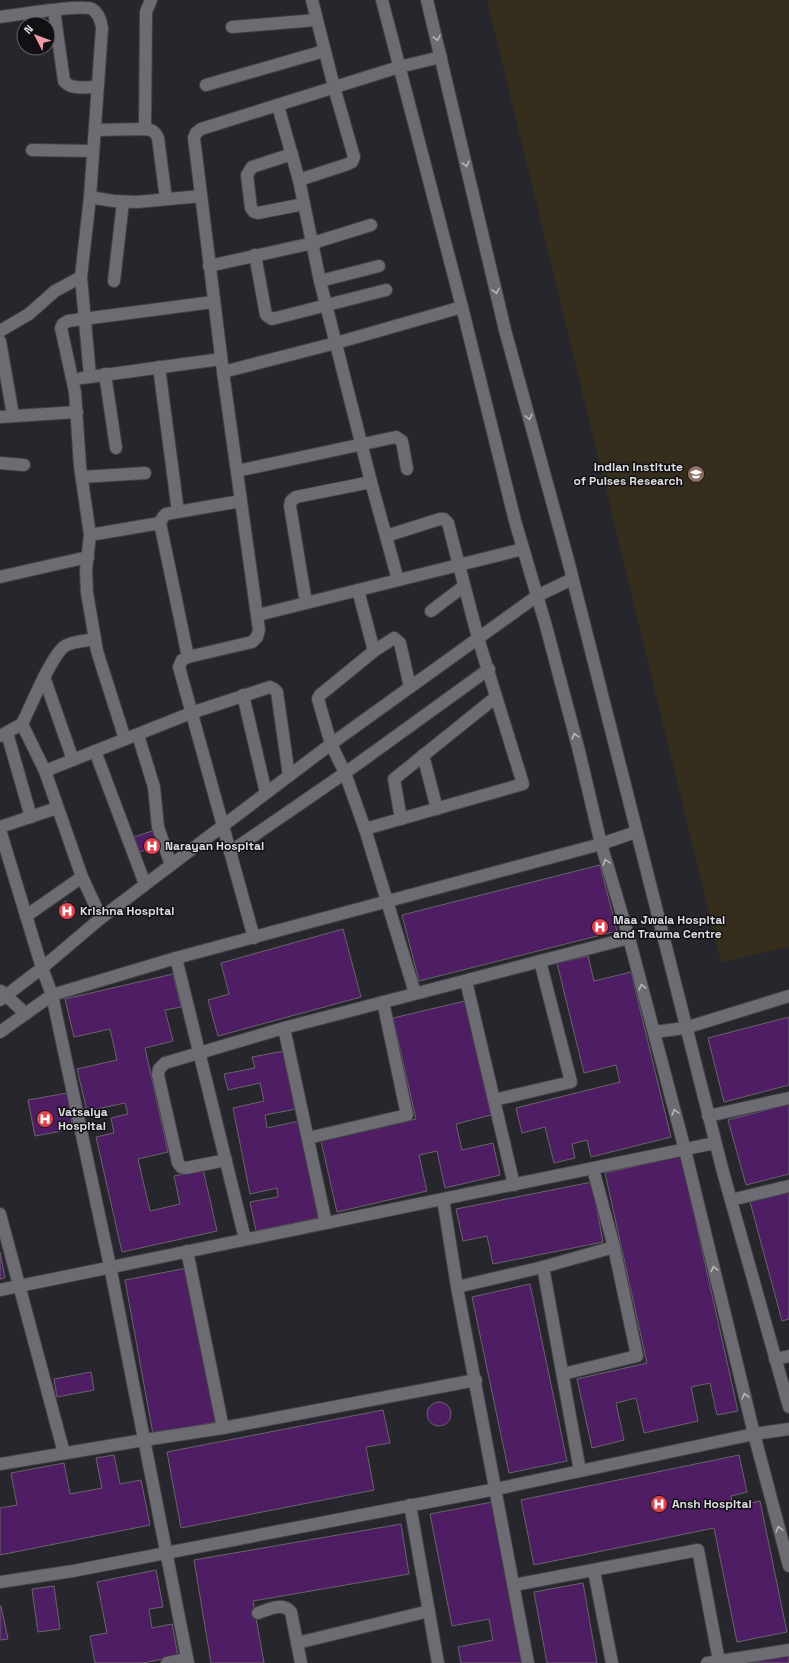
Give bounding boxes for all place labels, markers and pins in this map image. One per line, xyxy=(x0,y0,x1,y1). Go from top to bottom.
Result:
place label: Indian Institute of Pulses Research xyxy=(574,459,683,489)
school or university icon: Indian Institute of Pulses Research xyxy=(686,464,706,484)
hospital icon: Narayan Hospital xyxy=(142,836,162,856)
place label: Narayan Hospital xyxy=(165,838,264,854)
hospital icon: Krishna Hospital xyxy=(57,901,77,921)
place label: Krishna Hospital xyxy=(80,903,174,919)
place label: Maa Jwala Hospital and Trauma Centre xyxy=(613,912,725,942)
hospital icon: Maa Jwala Hospital and Trauma Centre xyxy=(590,917,610,937)
place label: Vatsalya Hospital xyxy=(58,1104,108,1134)
hospital icon: Vatsalya Hospital xyxy=(35,1109,55,1129)
hospital icon: Ansh Hospital xyxy=(649,1494,669,1514)
place label: Ansh Hospital xyxy=(672,1496,752,1512)

